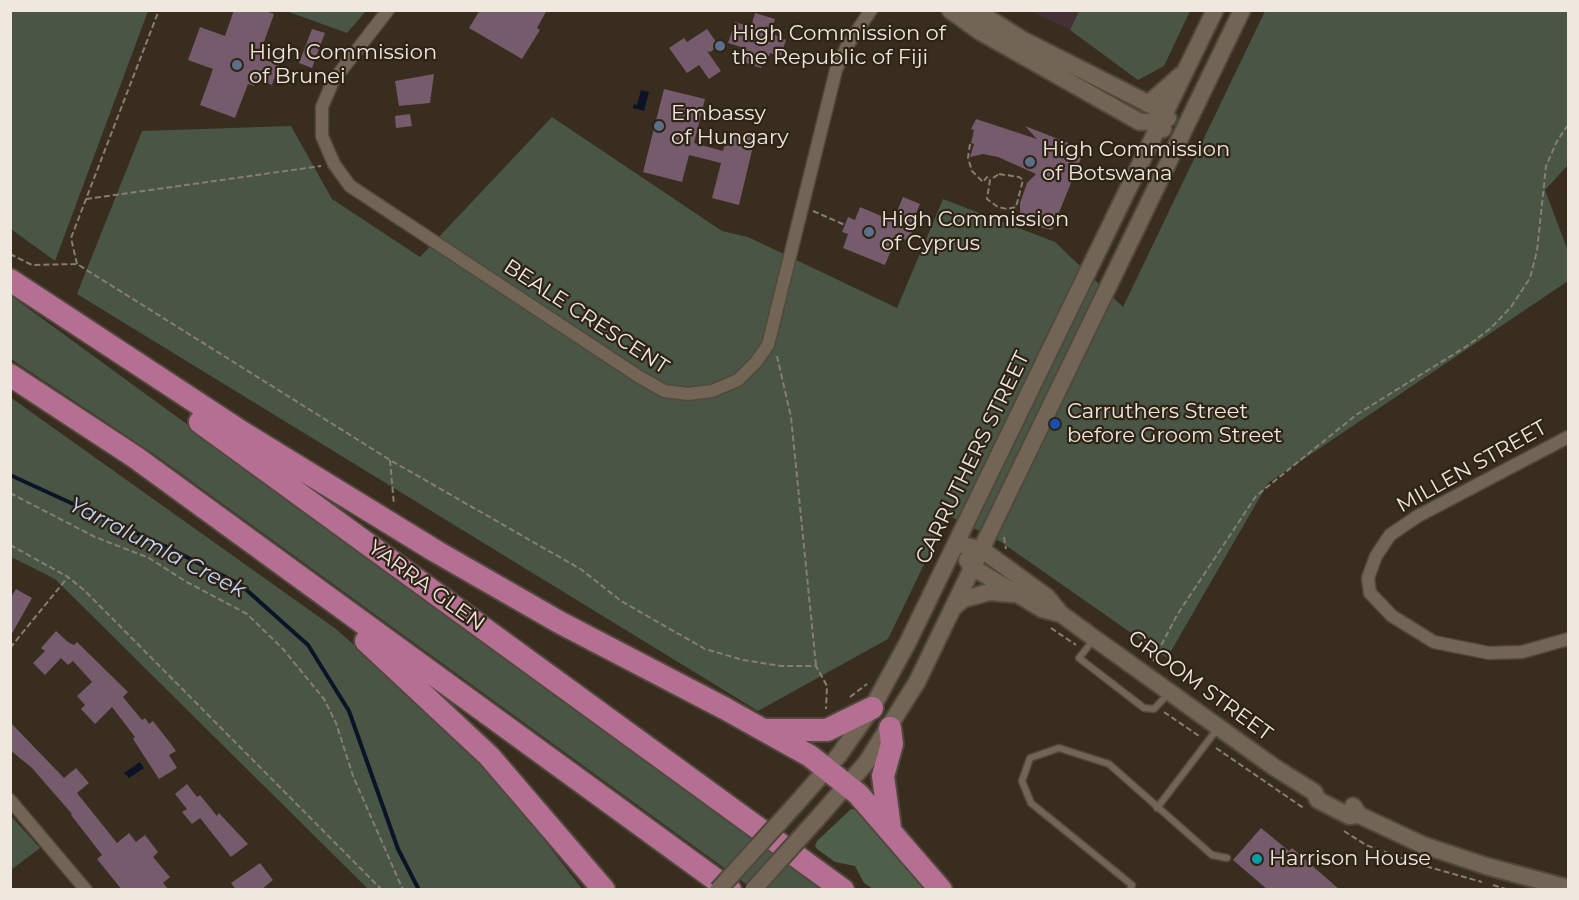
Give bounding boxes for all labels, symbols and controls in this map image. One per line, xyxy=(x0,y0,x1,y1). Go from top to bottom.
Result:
place label: High Commission of the Republic of Fiji xyxy=(732,21,946,71)
marker: High Commission of the Republic of Fiji xyxy=(713,39,727,53)
place label: High Commission of Brunei xyxy=(249,40,437,90)
marker: High Commission of Brunei xyxy=(230,58,244,72)
place label: Embassy of Hungary xyxy=(671,101,789,151)
marker: Embassy of Hungary xyxy=(652,119,666,133)
place label: High Commission of Botswana xyxy=(1042,137,1230,187)
marker: High Commission of Botswana xyxy=(1023,155,1037,169)
place label: High Commission of Cyprus xyxy=(881,207,1069,257)
marker: High Commission of Cyprus xyxy=(862,225,876,239)
street label: BEALE CRESCENT xyxy=(499,254,673,380)
street label: CARRUTHERS STREET xyxy=(911,348,1035,568)
place label: Carruthers Street before Groom Street xyxy=(1067,399,1282,449)
street label: MILLEN STREET xyxy=(1392,415,1552,519)
marker: Carruthers Street before Groom Street xyxy=(1048,417,1062,431)
water label: Yarralumla Creek xyxy=(64,492,250,604)
street label: YARRA GLEN xyxy=(363,535,489,637)
street label: GROOM STREET xyxy=(1123,625,1277,747)
place label: Harrison House xyxy=(1269,846,1431,872)
marker: Harrison House xyxy=(1250,852,1264,866)

